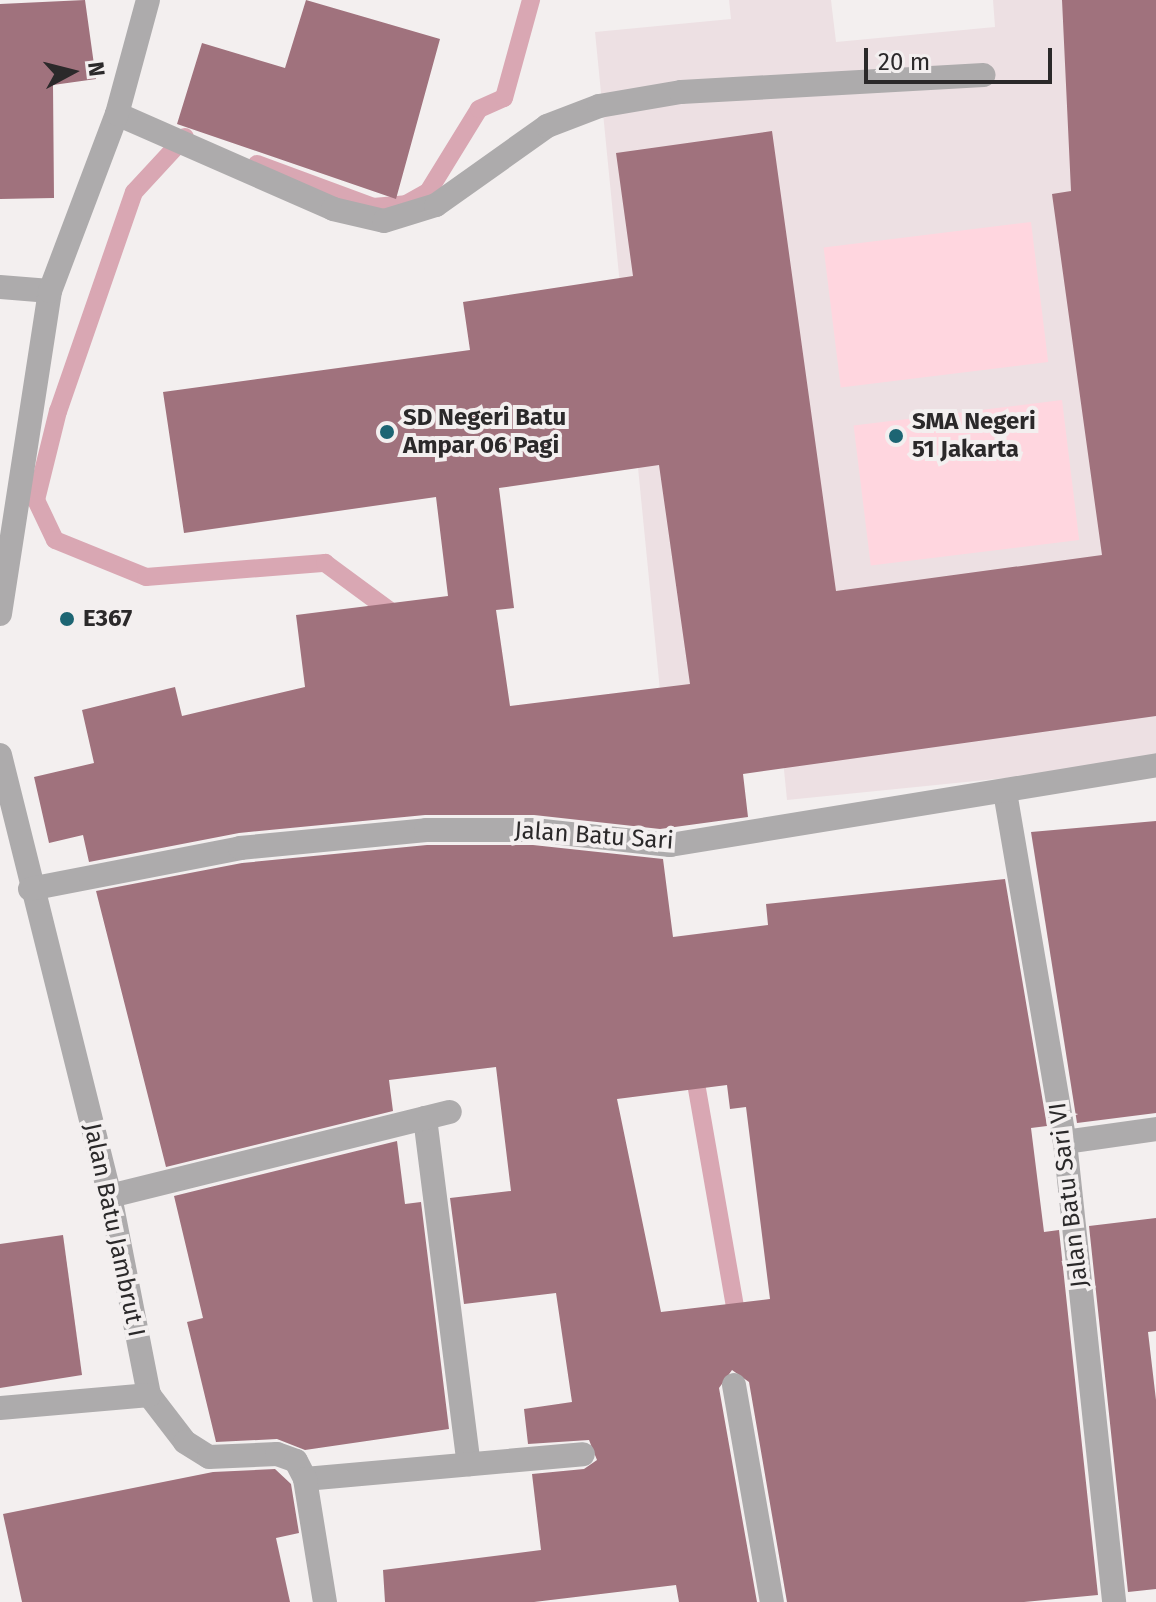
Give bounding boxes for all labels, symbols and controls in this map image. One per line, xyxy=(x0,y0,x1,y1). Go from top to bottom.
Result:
north arrow xyxy=(32,32,112,112)
scale bar xyxy=(868,32,1056,82)
text: 20 m xyxy=(878,48,930,76)
text: N xyxy=(82,60,111,78)
place label: SD Negeri Batu Ampar 06 Pagi xyxy=(403,404,566,460)
place label: SMA Negeri 51 Jakarta xyxy=(912,408,1036,464)
marker: SD Negeri Batu Ampar 06 Pagi xyxy=(378,423,396,441)
marker: SMA Negeri 51 Jakarta xyxy=(887,427,905,445)
place label: E367 xyxy=(83,605,132,633)
marker: E367 xyxy=(58,610,76,628)
street label: Jalan Batu Sari xyxy=(514,816,674,856)
street label: Jalan Batu Sari VI xyxy=(1043,1101,1095,1289)
street label: Jalan Batu Jambrut I xyxy=(77,1121,151,1339)

